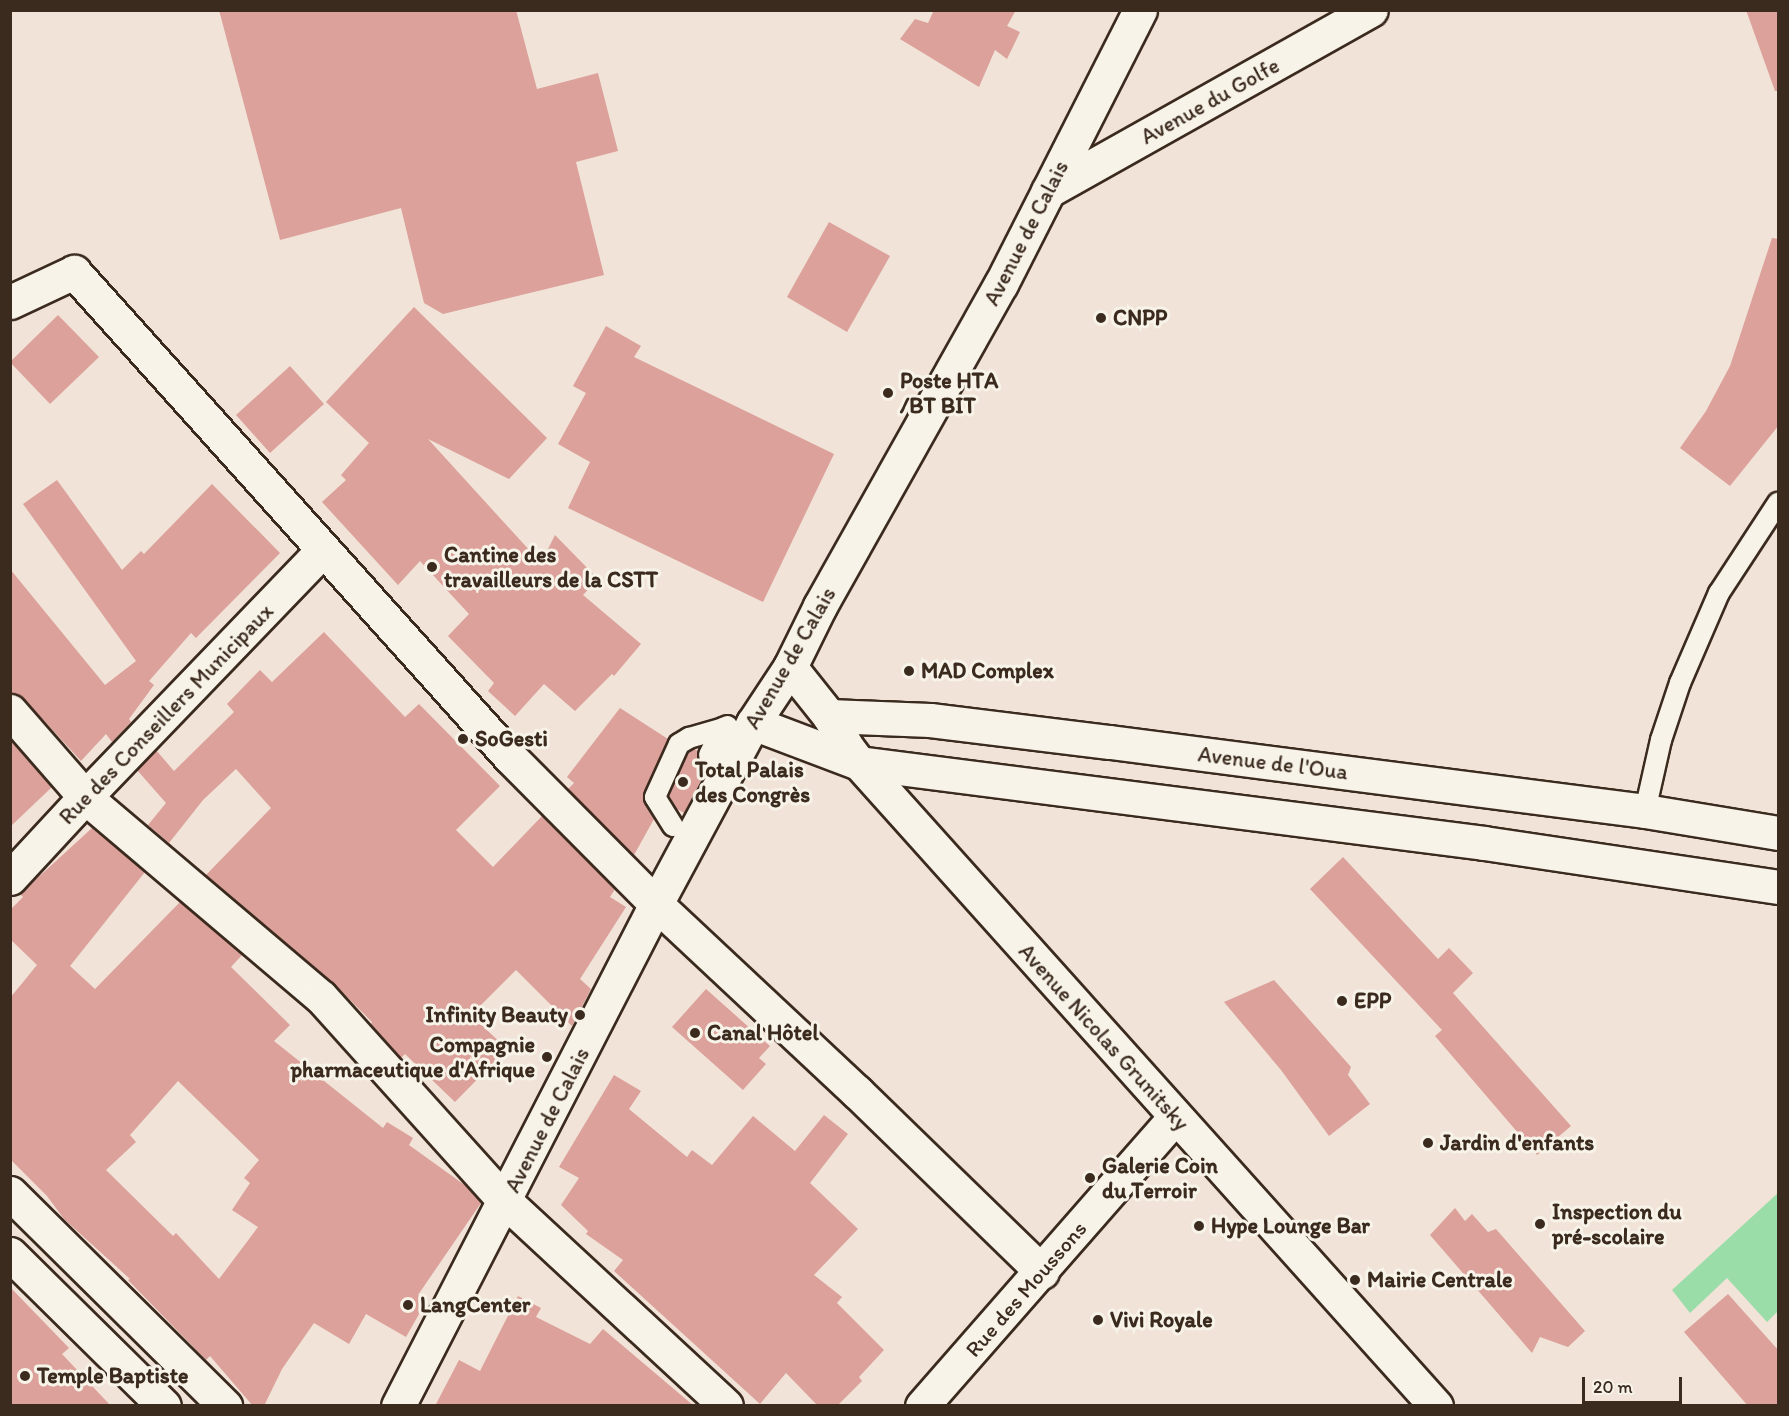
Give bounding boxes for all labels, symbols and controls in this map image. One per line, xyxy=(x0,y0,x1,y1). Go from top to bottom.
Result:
street label: Avenue du Golfe xyxy=(1136,52,1284,150)
street label: Avenue de Calais xyxy=(978,156,1074,310)
place label: CNPP xyxy=(1113,305,1167,331)
marker: CNPP xyxy=(1094,311,1108,325)
place label: Poste HTA /BT BIT xyxy=(900,367,998,418)
marker: Poste HTA /BT BIT xyxy=(881,386,895,400)
place label: Cantine des travailleurs de la CSTT xyxy=(444,541,658,592)
marker: Cantine des travailleurs de la CSTT xyxy=(425,560,439,574)
street label: Avenue de Calais xyxy=(739,582,841,734)
street label: Rue des Conseillers Municipaux xyxy=(53,598,279,830)
place label: MAD Complex xyxy=(921,658,1054,684)
marker: MAD Complex xyxy=(902,664,916,678)
place label: SoGesti xyxy=(475,726,548,752)
marker: SoGesti xyxy=(456,732,470,746)
street label: Avenue de l'Oua xyxy=(1197,741,1349,785)
place label: Total Palais des Congrès xyxy=(695,756,810,807)
marker: Total Palais des Congrès xyxy=(676,775,690,789)
street label: Avenue Nicolas Grunitsky xyxy=(1013,938,1195,1136)
place label: EPP xyxy=(1354,988,1391,1014)
marker: EPP xyxy=(1335,994,1349,1008)
place label: Infinity Beauty xyxy=(426,1002,568,1028)
marker: Infinity Beauty xyxy=(573,1008,587,1022)
place label: Canal Hôtel xyxy=(707,1020,818,1046)
marker: Canal Hôtel xyxy=(688,1026,702,1040)
place label: Compagnie pharmaceutique d'Afrique xyxy=(290,1031,535,1082)
street label: Avenue de Calais xyxy=(499,1043,595,1197)
marker: Compagnie pharmaceutique d'Afrique xyxy=(540,1050,554,1064)
place label: Jardin d'enfants xyxy=(1440,1130,1593,1156)
marker: Jardin d'enfants xyxy=(1421,1136,1435,1150)
place label: Galerie Coin du Terroir xyxy=(1102,1152,1218,1204)
marker: Galerie Coin du Terroir xyxy=(1083,1171,1097,1185)
place label: Inspection du pré-scolaire xyxy=(1552,1198,1682,1250)
place label: Hype Lounge Bar xyxy=(1211,1213,1371,1239)
street label: Rue des Moussons xyxy=(960,1216,1092,1362)
marker: Inspection du pré-scolaire xyxy=(1533,1217,1547,1231)
marker: Hype Lounge Bar xyxy=(1192,1219,1206,1233)
place label: Mairie Centrale xyxy=(1367,1267,1513,1293)
marker: Mairie Centrale xyxy=(1348,1273,1362,1287)
place label: LangCenter xyxy=(420,1292,530,1318)
marker: LangCenter xyxy=(401,1298,415,1312)
place label: Vivi Royale xyxy=(1110,1307,1212,1333)
marker: Vivi Royale xyxy=(1091,1313,1105,1327)
place label: Temple Baptiste xyxy=(37,1363,189,1389)
scale bar xyxy=(1585,1365,1686,1403)
marker: Temple Baptiste xyxy=(18,1369,32,1383)
text: 20 m xyxy=(1593,1376,1633,1398)

